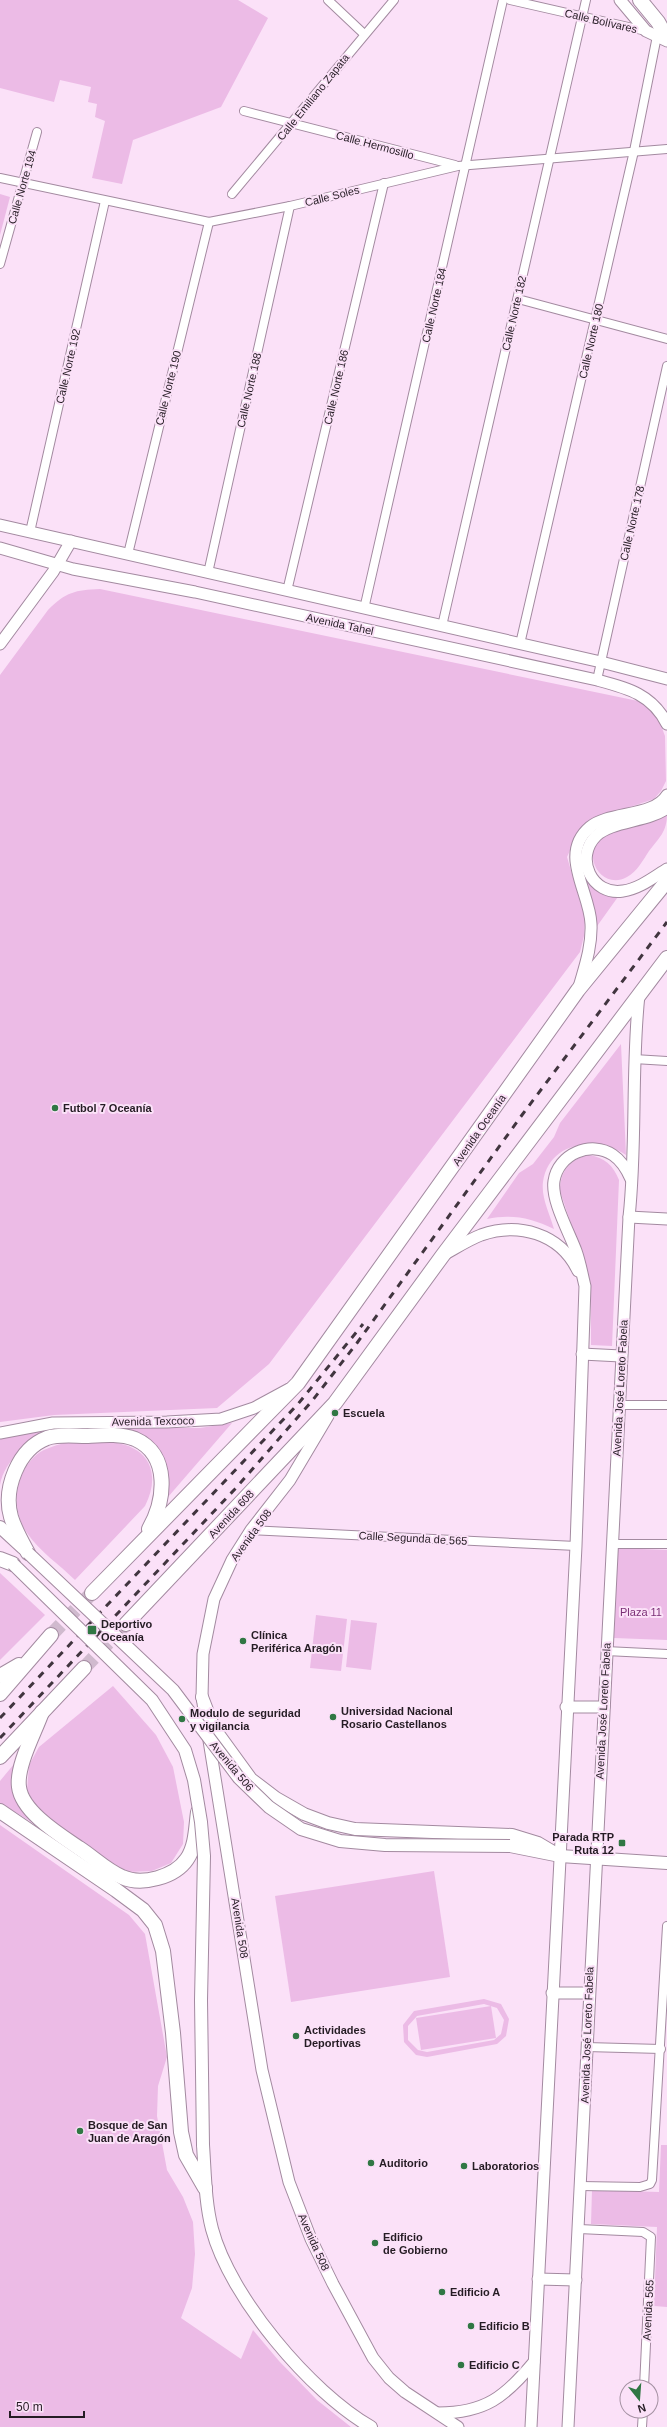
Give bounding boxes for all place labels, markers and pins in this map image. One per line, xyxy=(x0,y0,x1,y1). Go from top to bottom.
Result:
place label: Futbol 7 Oceanía xyxy=(63,1102,153,1114)
marker: Futbol 7 Oceanía xyxy=(50,1103,60,1113)
place label: Escuela xyxy=(343,1407,385,1419)
marker: Escuela xyxy=(330,1408,340,1418)
place label: Deportivo Oceanía xyxy=(101,1618,153,1643)
marker: Deportivo Oceanía xyxy=(86,1624,98,1636)
place label: Clínica Periférica Aragón xyxy=(251,1629,343,1654)
marker: Clínica Periférica Aragón xyxy=(238,1636,248,1646)
place label: Universidad Nacional Rosario Castellanos xyxy=(341,1705,453,1730)
place label: Modulo de seguridad y vigilancia xyxy=(190,1707,301,1732)
marker: Universidad Nacional Rosario Castellanos xyxy=(328,1712,338,1722)
marker: Modulo de seguridad y vigilancia xyxy=(177,1714,187,1724)
place label: Parada RTP Ruta 12 xyxy=(552,1831,614,1856)
marker: Parada RTP Ruta 12 xyxy=(617,1838,627,1848)
place label: Actividades Deportivas xyxy=(304,2024,366,2049)
marker: Actividades Deportivas xyxy=(291,2031,301,2041)
place label: Bosque de San Juan de Aragón xyxy=(88,2119,171,2144)
marker: Bosque de San Juan de Aragón xyxy=(75,2126,85,2136)
place label: Auditorio xyxy=(379,2157,428,2169)
marker: Auditorio xyxy=(366,2158,376,2168)
place label: Laboratorios xyxy=(472,2160,539,2172)
marker: Laboratorios xyxy=(459,2161,469,2171)
place label: Edificio de Gobierno xyxy=(383,2231,448,2256)
marker: Edificio de Gobierno xyxy=(370,2238,380,2248)
place label: Edificio A xyxy=(450,2286,500,2298)
marker: Edificio A xyxy=(437,2287,447,2297)
place label: Edificio B xyxy=(479,2320,530,2332)
marker: Edificio B xyxy=(466,2321,476,2331)
place label: Edificio C xyxy=(469,2359,520,2371)
marker: Edificio C xyxy=(456,2360,466,2370)

